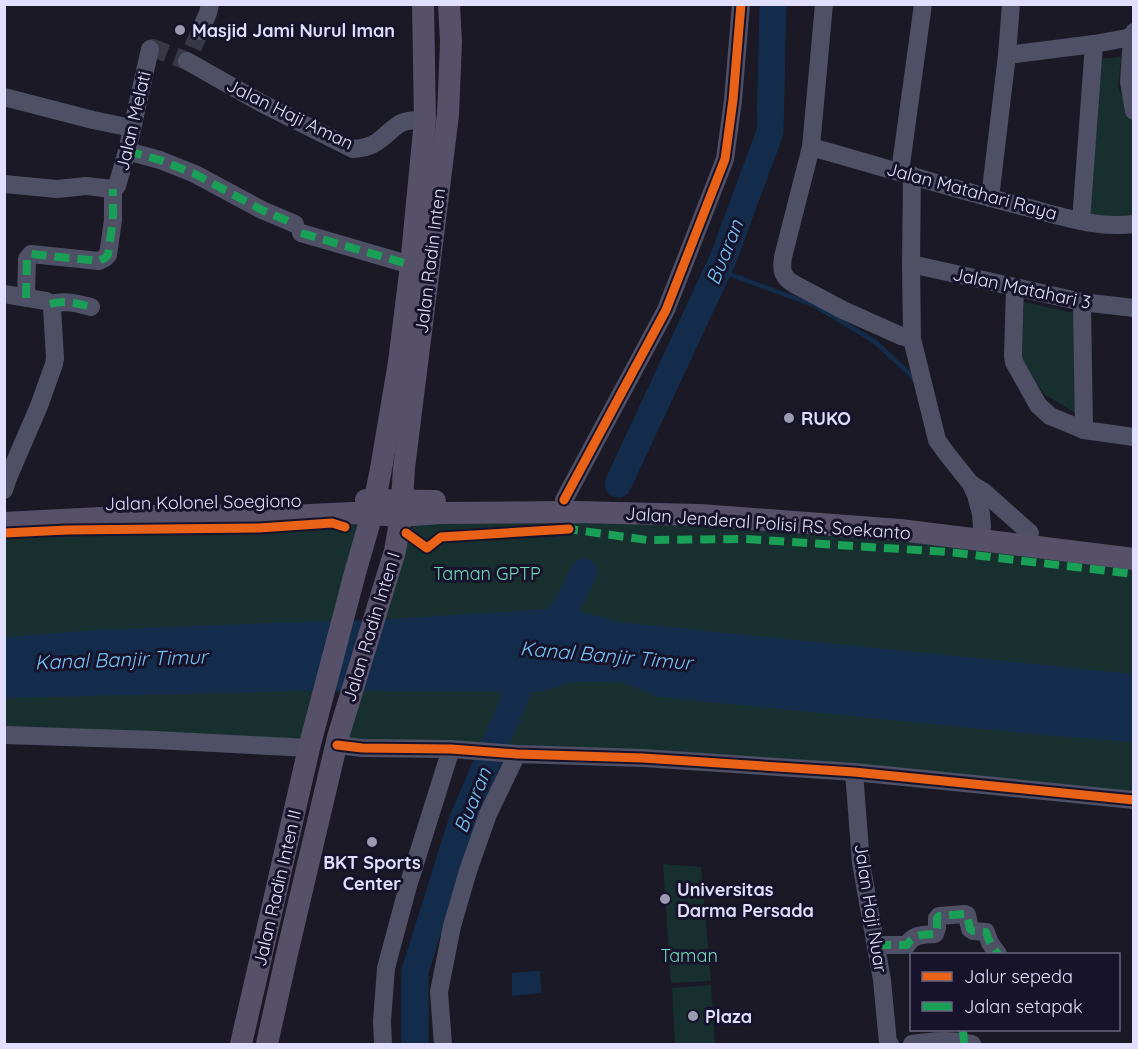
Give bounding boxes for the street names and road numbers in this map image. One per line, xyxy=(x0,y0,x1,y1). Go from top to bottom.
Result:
street label: Jalan Melati xyxy=(110,69,156,173)
street label: Jalan Haji Aman xyxy=(223,73,357,155)
street label: Jalan Matahari Raya xyxy=(884,157,1060,225)
street label: Jalan Radin Inten xyxy=(410,187,450,335)
street label: Jalan Matahari 3 xyxy=(951,262,1093,314)
street label: Jalan Kolonel Soegiono xyxy=(104,489,302,515)
street label: Jalan Jenderal Polisi RS. Soekanto xyxy=(625,502,911,544)
street label: Jalan Radin Inten I xyxy=(337,549,405,705)
street label: Jalan Radin Inten II xyxy=(248,807,306,969)
street label: Jalan Haji Nuar xyxy=(849,842,893,974)

